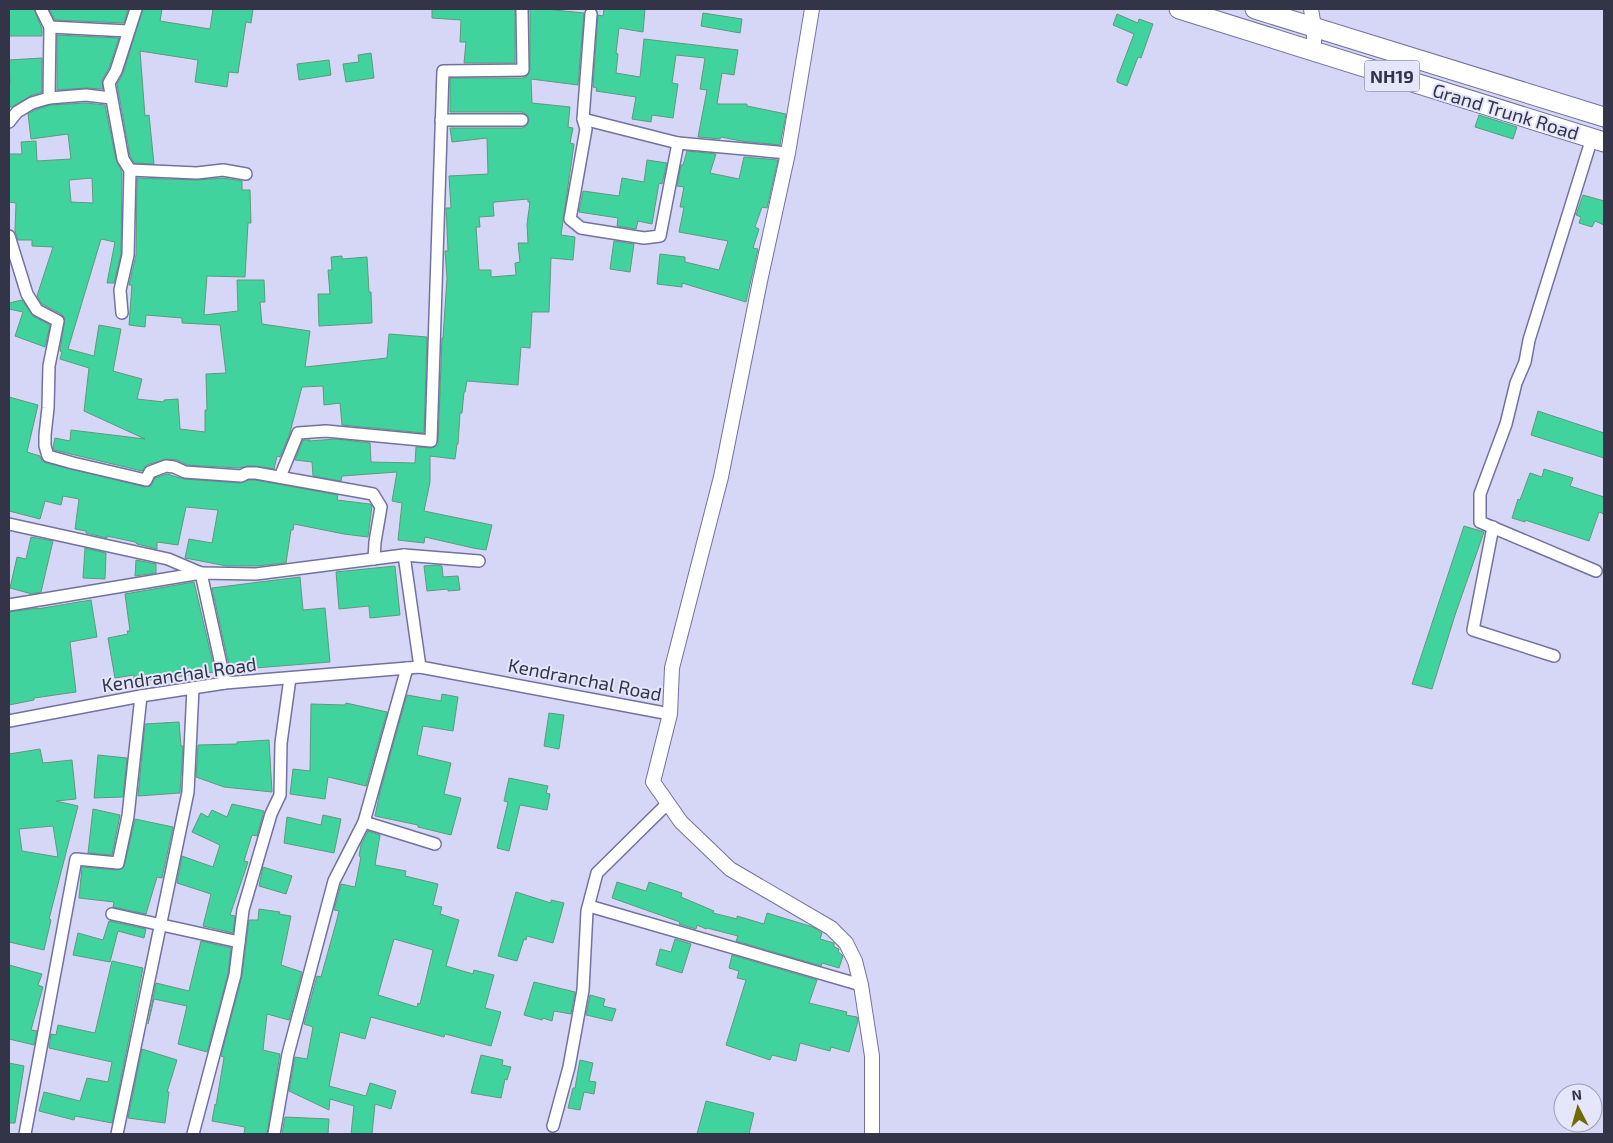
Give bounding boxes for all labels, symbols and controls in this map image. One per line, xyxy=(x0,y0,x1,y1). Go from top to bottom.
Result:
road number: NH19 xyxy=(1364,60,1420,92)
street label: Grand Trunk Road xyxy=(1430,78,1582,144)
street label: Kendranchal Road xyxy=(100,652,258,696)
street label: Kendranchal Road xyxy=(506,653,664,705)
north arrow xyxy=(1553,1083,1603,1133)
text: N xyxy=(1571,1086,1583,1104)

